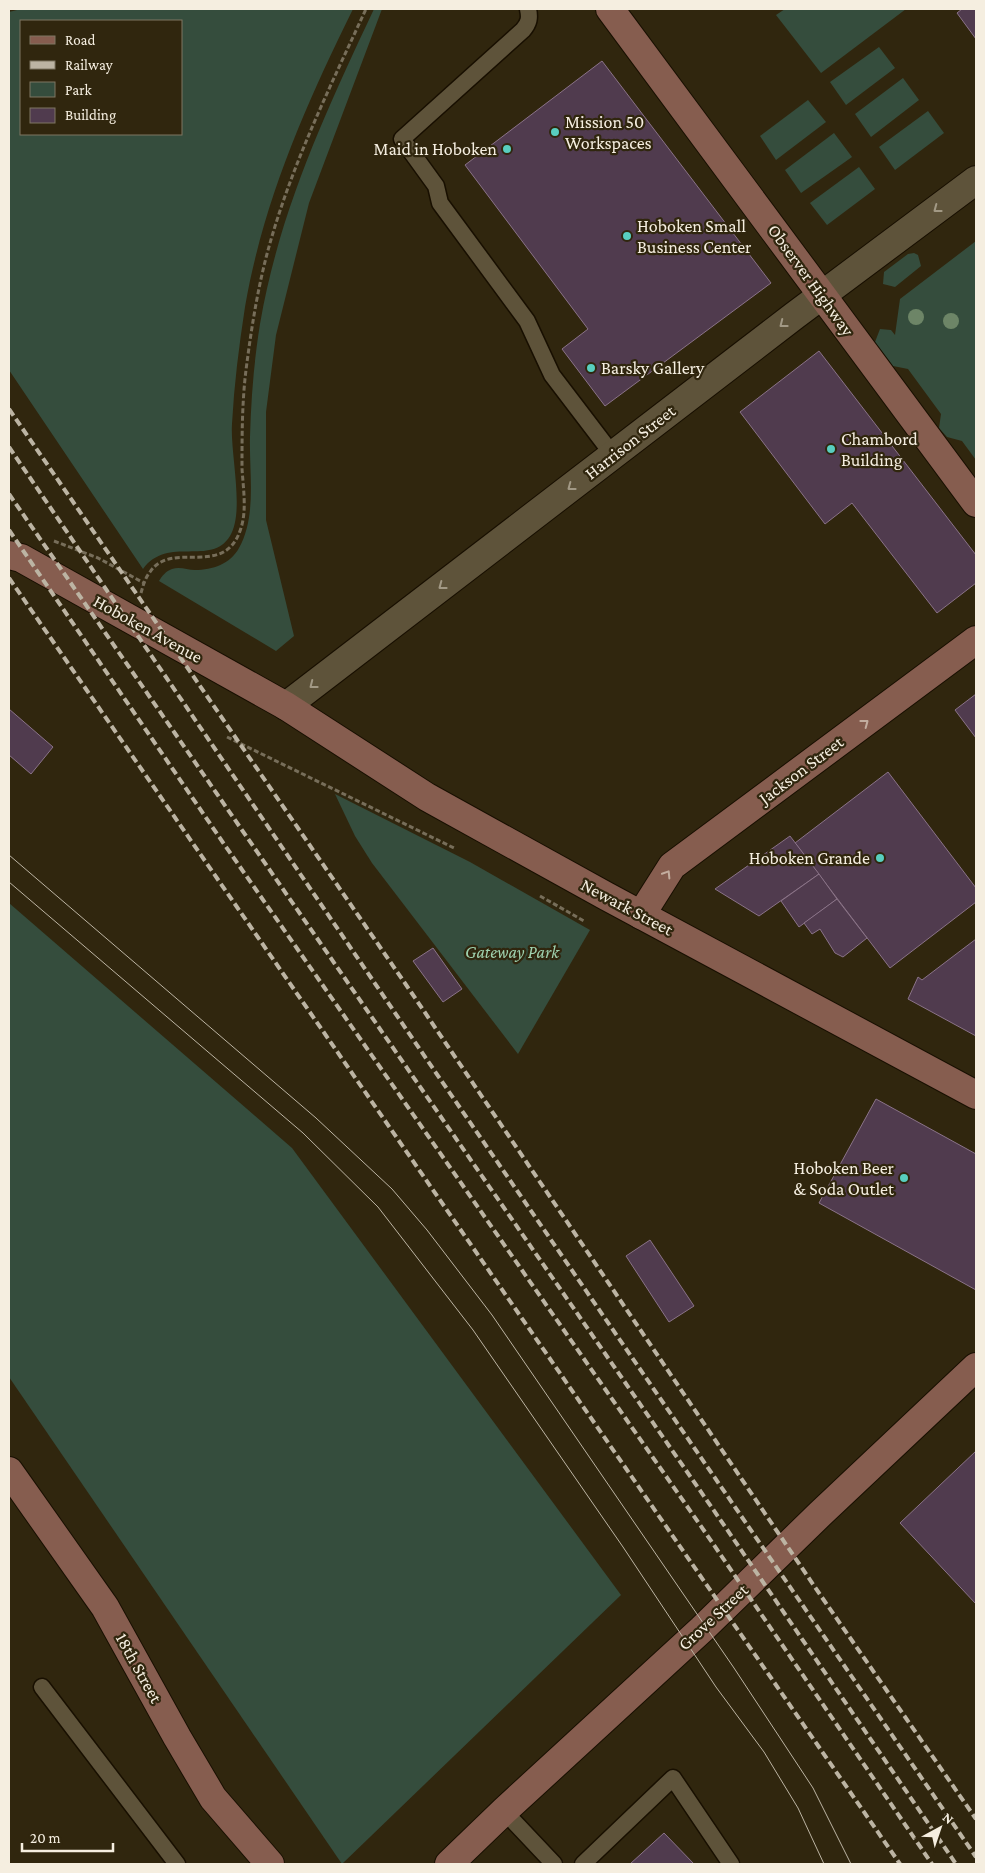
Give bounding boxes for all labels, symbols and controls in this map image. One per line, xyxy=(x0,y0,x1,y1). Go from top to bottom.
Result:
legend xyxy=(20,20,182,135)
text: Road xyxy=(65,32,96,48)
text: Railway xyxy=(65,57,113,74)
text: Park xyxy=(65,82,92,98)
text: Building xyxy=(65,107,116,124)
place label: Mission 50 Workspaces xyxy=(565,112,652,153)
marker: Mission 50 Workspaces xyxy=(549,126,561,138)
place label: Maid in Hoboken xyxy=(373,139,497,159)
marker: Maid in Hoboken xyxy=(501,143,513,155)
one-way arrow xyxy=(934,203,943,211)
place label: Hoboken Small Business Center xyxy=(637,216,752,257)
street label: Observer Highway xyxy=(764,220,859,340)
marker: Hoboken Small Business Center xyxy=(621,230,633,242)
one-way arrow xyxy=(779,318,789,327)
place label: Barsky Gallery xyxy=(601,358,705,378)
marker: Barsky Gallery xyxy=(585,362,597,374)
street label: Harrison Street xyxy=(581,400,680,483)
place label: Chambord Building xyxy=(841,429,918,470)
marker: Chambord Building xyxy=(825,443,837,455)
one-way arrow xyxy=(567,481,577,490)
one-way arrow xyxy=(439,580,448,588)
street label: Hoboken Avenue xyxy=(90,591,206,667)
one-way arrow xyxy=(310,679,319,687)
one-way arrow xyxy=(859,720,868,728)
street label: Jackson Street xyxy=(753,731,848,810)
place label: Hoboken Grande xyxy=(749,848,870,868)
marker: Hoboken Grande xyxy=(874,852,886,864)
one-way arrow xyxy=(661,870,670,879)
street label: Newark Street xyxy=(578,874,677,940)
park label: Gateway Park xyxy=(465,942,560,962)
place label: Hoboken Beer & Soda Outlet xyxy=(793,1158,895,1199)
marker: Hoboken Beer & Soda Outlet xyxy=(898,1172,910,1184)
street label: Grove Street xyxy=(674,1579,753,1654)
street label: 18th Street xyxy=(112,1630,167,1707)
north arrow xyxy=(915,1803,965,1853)
text: N xyxy=(940,1809,958,1828)
scale bar xyxy=(22,1820,114,1852)
text: 20 m xyxy=(30,1830,61,1846)

